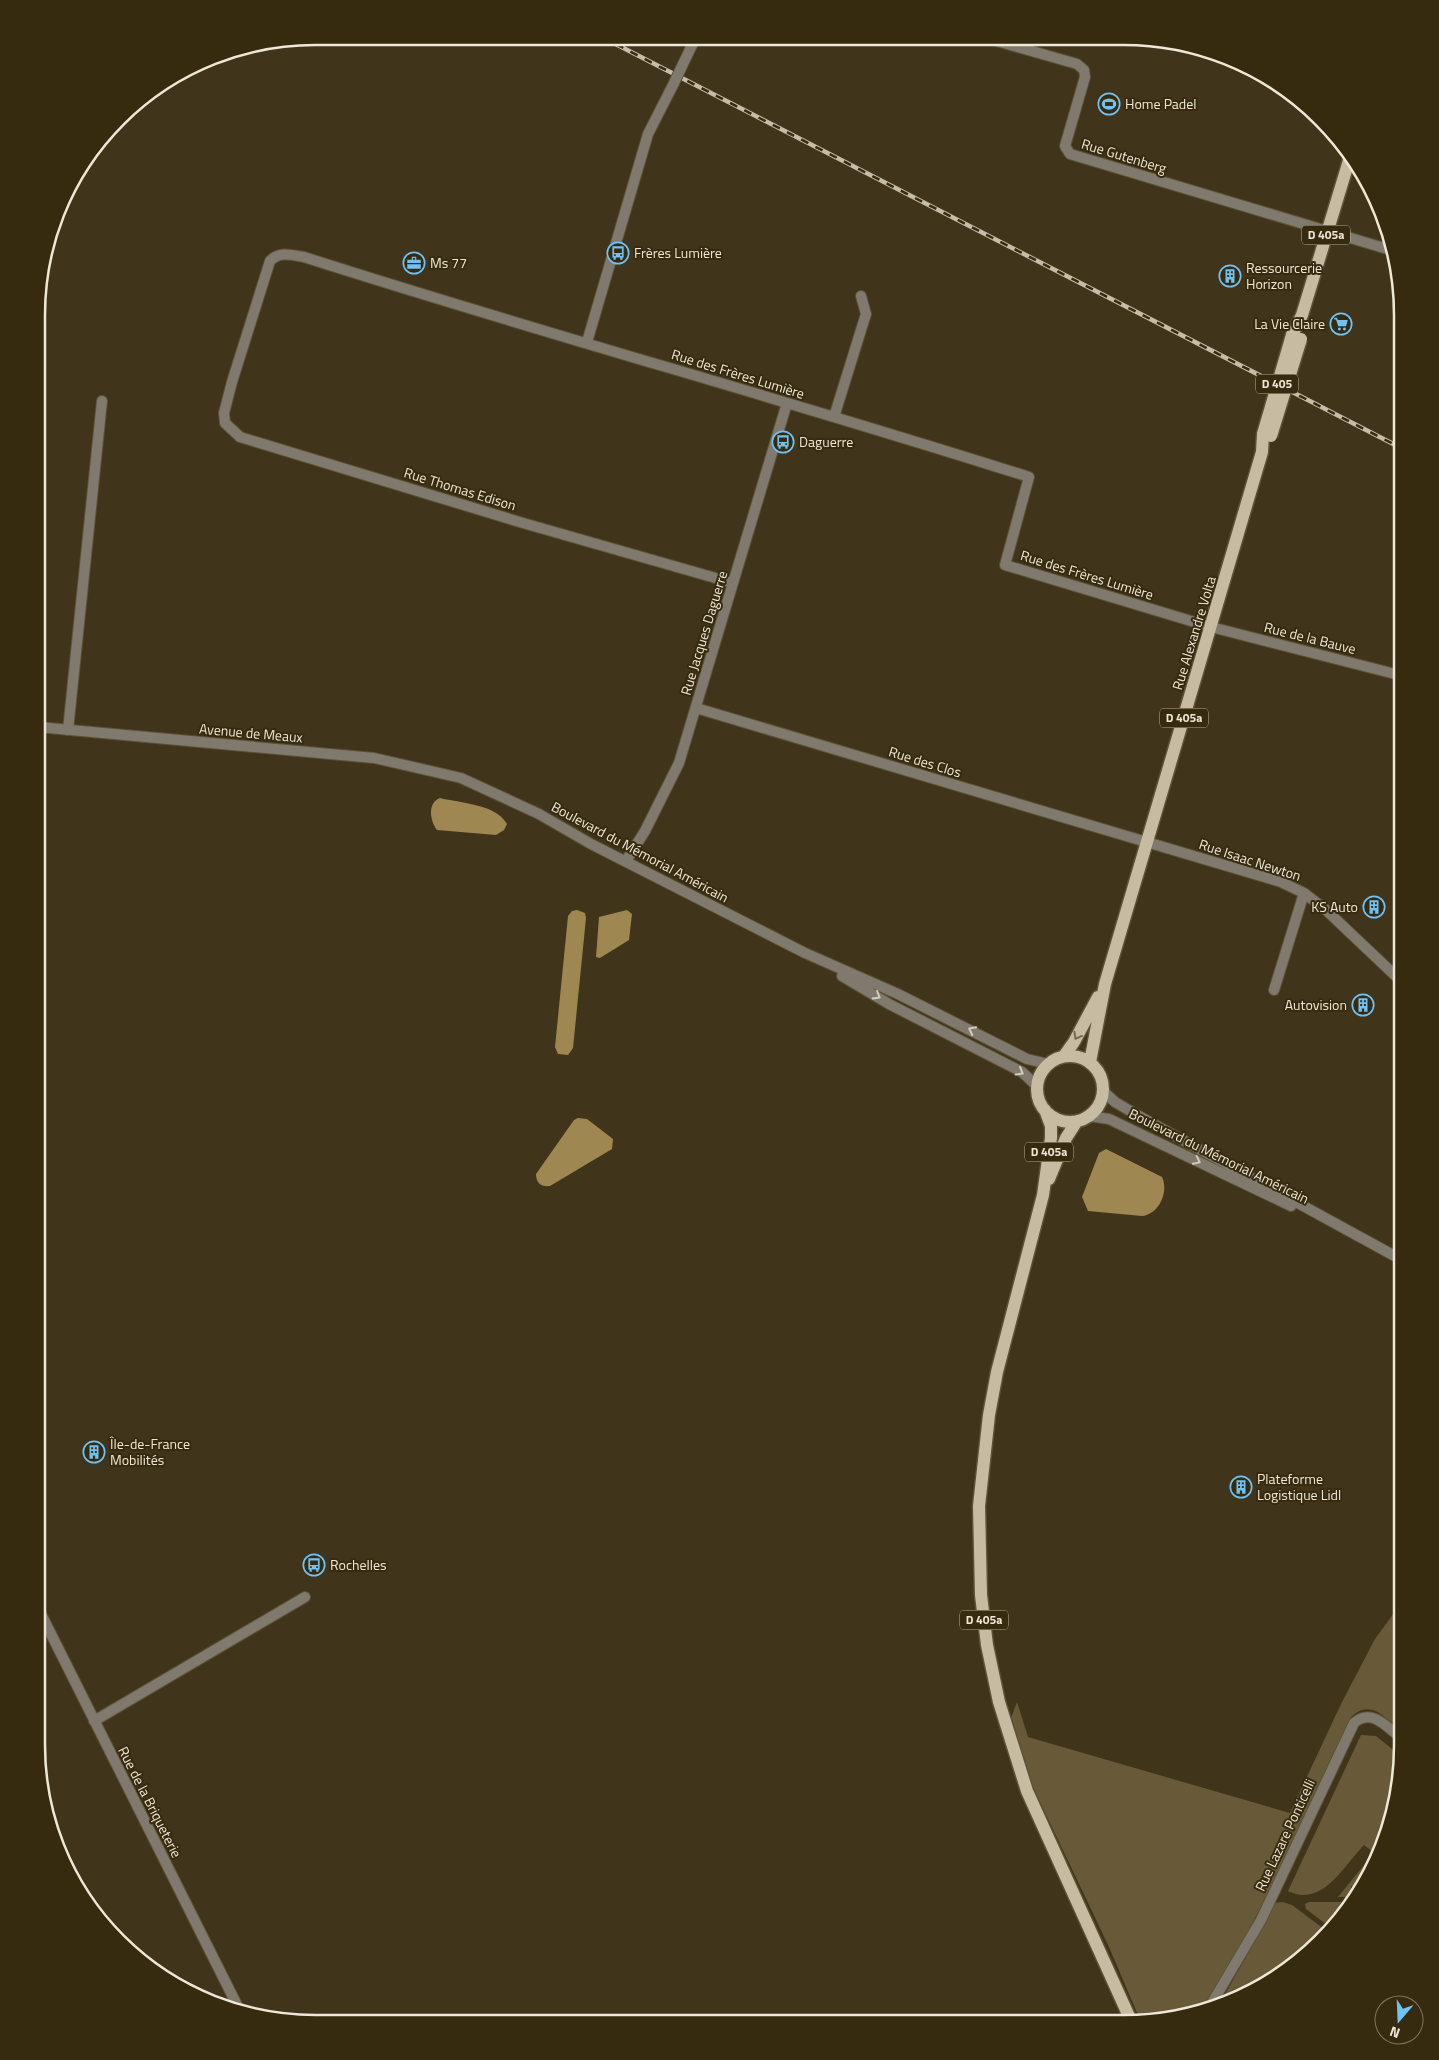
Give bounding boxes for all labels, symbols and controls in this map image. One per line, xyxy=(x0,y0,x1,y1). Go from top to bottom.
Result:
sports icon: Home Padel xyxy=(1097,92,1121,116)
place label: Home Padel xyxy=(1125,93,1197,114)
street label: Rue Gutenberg xyxy=(1079,133,1169,178)
road number: D 405a xyxy=(1302,226,1350,244)
bus stop icon: Frères Lumière xyxy=(606,241,630,265)
place label: Frères Lumière xyxy=(634,242,722,263)
office icon: Ms 77 xyxy=(402,251,426,275)
place label: Ms 77 xyxy=(430,252,467,273)
place label: Ressourcerie Horizon xyxy=(1246,257,1322,294)
building icon: Ressourcerie Horizon xyxy=(1218,264,1242,288)
supermarket icon: La Vie Claire xyxy=(1329,312,1353,336)
place label: La Vie Claire xyxy=(1254,313,1325,334)
street label: Rue des Frères Lumière xyxy=(669,343,807,404)
road number: D 405 xyxy=(1256,374,1298,394)
bus stop icon: Daguerre xyxy=(771,430,795,454)
place label: Daguerre xyxy=(799,431,853,452)
street label: Rue Thomas Edison xyxy=(401,461,519,516)
street label: Rue des Frères Lumière xyxy=(1018,544,1156,605)
street label: Rue Jacques Daguerre xyxy=(675,568,732,698)
street label: Rue Alexandre Volta xyxy=(1166,573,1221,692)
street label: Rue de la Bauve xyxy=(1262,616,1358,659)
road number: D 405a xyxy=(1160,708,1208,728)
street label: Avenue de Meaux xyxy=(198,718,304,748)
street label: Rue des Clos xyxy=(886,741,964,783)
street label: Boulevard du Mémorial Américain xyxy=(548,796,733,907)
street label: Rue Isaac Newton xyxy=(1196,833,1304,886)
building icon: KS Auto xyxy=(1362,895,1386,919)
place label: KS Auto xyxy=(1311,896,1358,917)
one-way arrow xyxy=(871,990,880,1000)
building icon: Autovision xyxy=(1351,993,1375,1017)
place label: Autovision xyxy=(1285,994,1347,1015)
one-way arrow xyxy=(968,1026,977,1036)
one-way arrow xyxy=(1074,1030,1084,1039)
one-way arrow xyxy=(1015,1066,1024,1076)
street label: Boulevard du Mémorial Américain xyxy=(1126,1103,1313,1208)
road number: D 405a xyxy=(1025,1142,1073,1162)
one-way arrow xyxy=(1192,1155,1201,1165)
place label: Île-de-France Mobilités xyxy=(109,1433,190,1470)
building icon: Île-de-France Mobilités xyxy=(82,1440,106,1464)
place label: Plateforme Logistique Lidl xyxy=(1257,1468,1341,1505)
building icon: Plateforme Logistique Lidl xyxy=(1229,1475,1253,1499)
bus stop icon: Rochelles xyxy=(302,1553,326,1577)
place label: Rochelles xyxy=(330,1554,387,1575)
road number: D 405a xyxy=(960,1610,1008,1630)
street label: Rue de la Briqueterie xyxy=(113,1742,188,1861)
street label: Rue Lazare Ponticelli xyxy=(1249,1775,1320,1894)
north arrow xyxy=(1374,1995,1424,2045)
text: N xyxy=(1387,2021,1403,2044)

